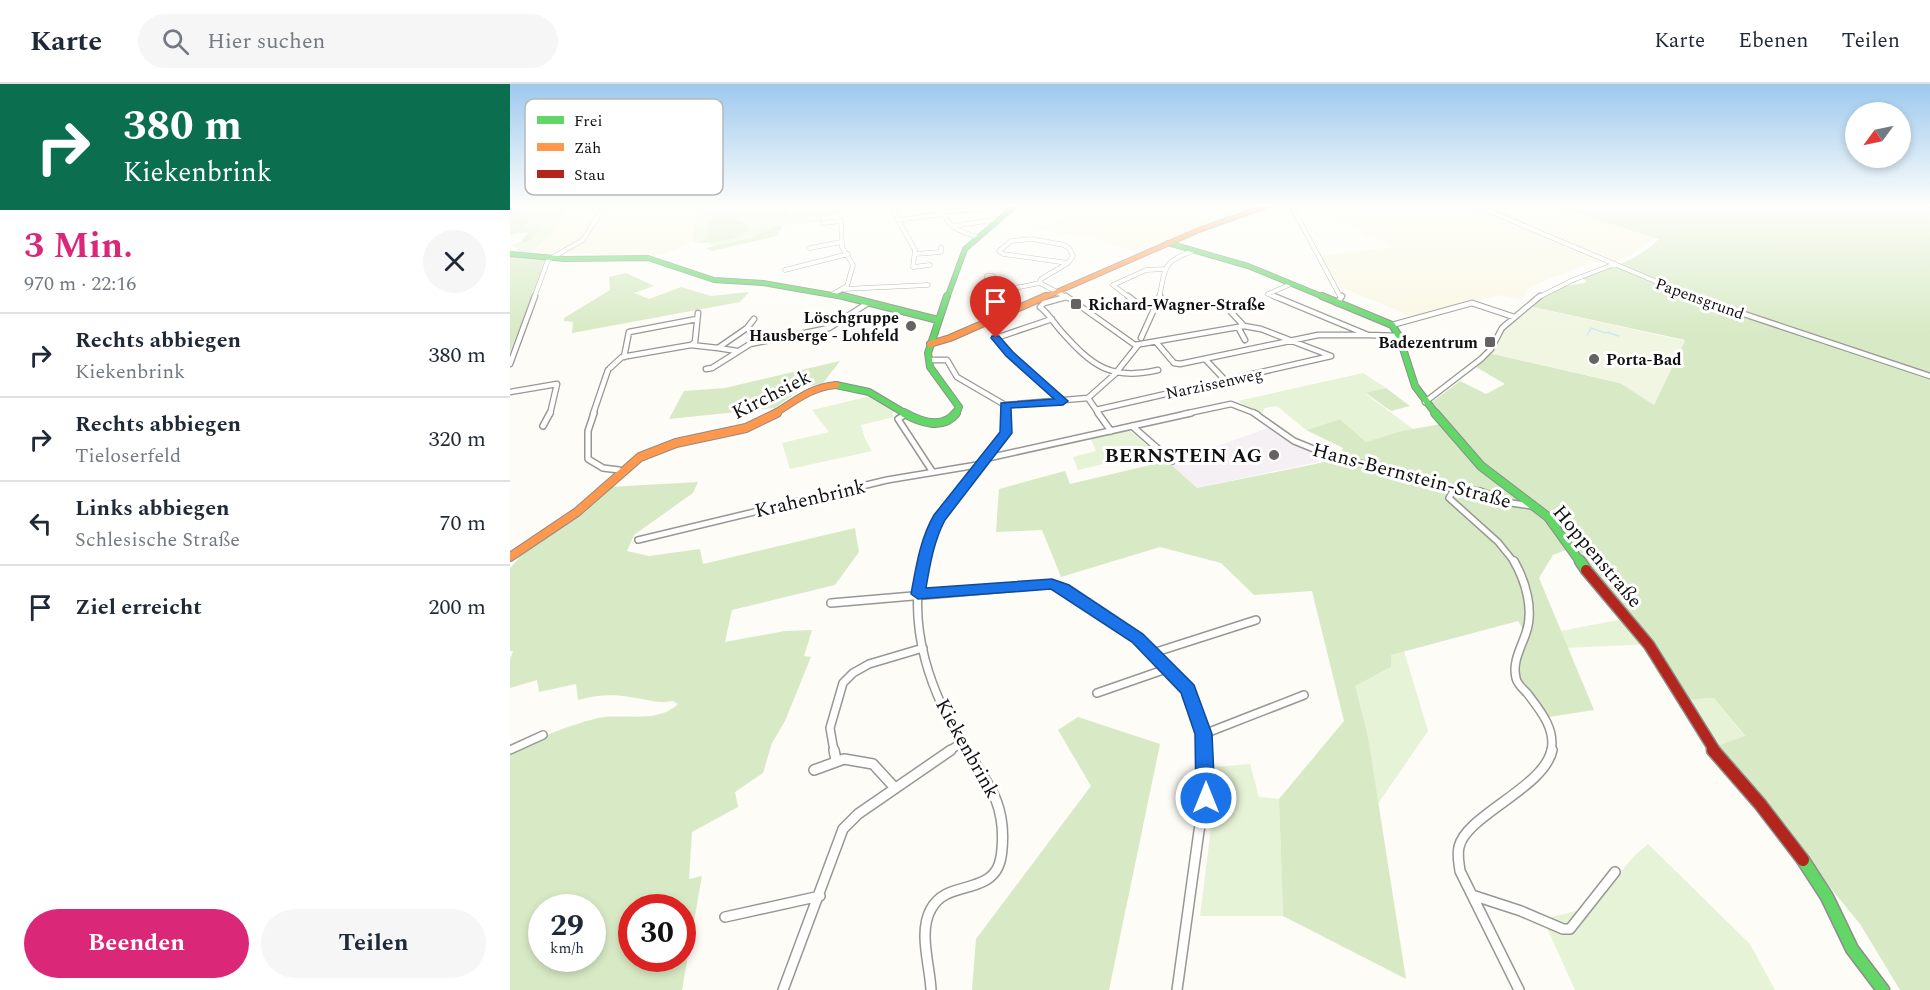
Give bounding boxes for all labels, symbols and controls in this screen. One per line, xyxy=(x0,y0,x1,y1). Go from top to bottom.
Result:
search box xyxy=(138,14,558,68)
text: Karte xyxy=(30,20,102,63)
icon: search xyxy=(159,25,192,58)
text: Hier suchen xyxy=(207,25,325,58)
text: Karte xyxy=(1654,25,1705,57)
text: Ebenen xyxy=(1738,25,1809,57)
text: Teilen xyxy=(1842,25,1900,57)
text: 380 m xyxy=(123,95,242,158)
legend xyxy=(525,99,723,195)
north arrow xyxy=(1845,102,1911,168)
map controls xyxy=(1845,102,1911,168)
icon: right xyxy=(24,108,102,186)
text: Frei xyxy=(574,109,602,133)
text: Zäh xyxy=(574,136,601,160)
text: Kiekenbrink xyxy=(123,152,272,194)
text: Stau xyxy=(574,163,605,187)
text: 3 Min. xyxy=(24,219,133,274)
button: close xyxy=(423,230,486,293)
text: 970 m · 22:16 xyxy=(24,269,136,299)
street label: Papensgrund xyxy=(1652,272,1747,326)
pin xyxy=(970,276,1021,338)
icon: arrive xyxy=(979,285,1012,318)
place label: Richard-Wagner-Straße xyxy=(1088,293,1265,317)
marker: Richard-Wagner-Straße xyxy=(1069,297,1083,311)
place label: Löschgruppe Hausberge - Lohfeld xyxy=(749,306,899,348)
marker: Löschgruppe Hausberge - Lohfeld xyxy=(904,319,918,333)
text: Rechts abbiegen xyxy=(75,324,241,357)
place label: Badezentrum xyxy=(1378,331,1479,355)
marker: Badezentrum xyxy=(1483,335,1497,349)
icon: right xyxy=(24,339,57,372)
text: 380 m xyxy=(429,339,486,372)
place label: Porta-Bad xyxy=(1606,348,1682,372)
marker: Porta-Bad xyxy=(1587,352,1601,366)
text: Kiekenbrink xyxy=(75,357,185,387)
street label: Kirchsiek xyxy=(727,362,816,428)
street label: Narzissenweg xyxy=(1163,362,1265,406)
text: Rechts abbiegen xyxy=(75,408,241,441)
icon: right xyxy=(24,423,57,456)
text: 320 m xyxy=(429,423,486,456)
street label: Hans-Bernstein-Straße xyxy=(1309,435,1515,517)
text: Tieloserfeld xyxy=(75,441,181,471)
place label: BERNSTEIN AG xyxy=(1105,441,1262,471)
marker: BERNSTEIN AG xyxy=(1267,448,1281,462)
street label: Krahenbrink xyxy=(752,472,869,526)
text: Links abbiegen xyxy=(75,492,230,525)
street label: Hoppenstraße xyxy=(1545,499,1649,615)
icon: left xyxy=(24,507,57,540)
text: 70 m xyxy=(440,507,486,540)
text: Schlesische Straße xyxy=(75,525,240,555)
icon: arrive xyxy=(24,591,57,624)
text: Ziel erreicht xyxy=(75,591,202,624)
text: 200 m xyxy=(429,591,486,624)
street label: Kiekenbrink xyxy=(927,693,1007,804)
position arrow xyxy=(1174,766,1238,830)
speed limit sign: 30 xyxy=(618,894,696,972)
text: 29 xyxy=(550,903,584,949)
button: Beenden xyxy=(24,909,249,978)
button: Teilen xyxy=(261,909,486,978)
text: km/h xyxy=(550,937,584,960)

